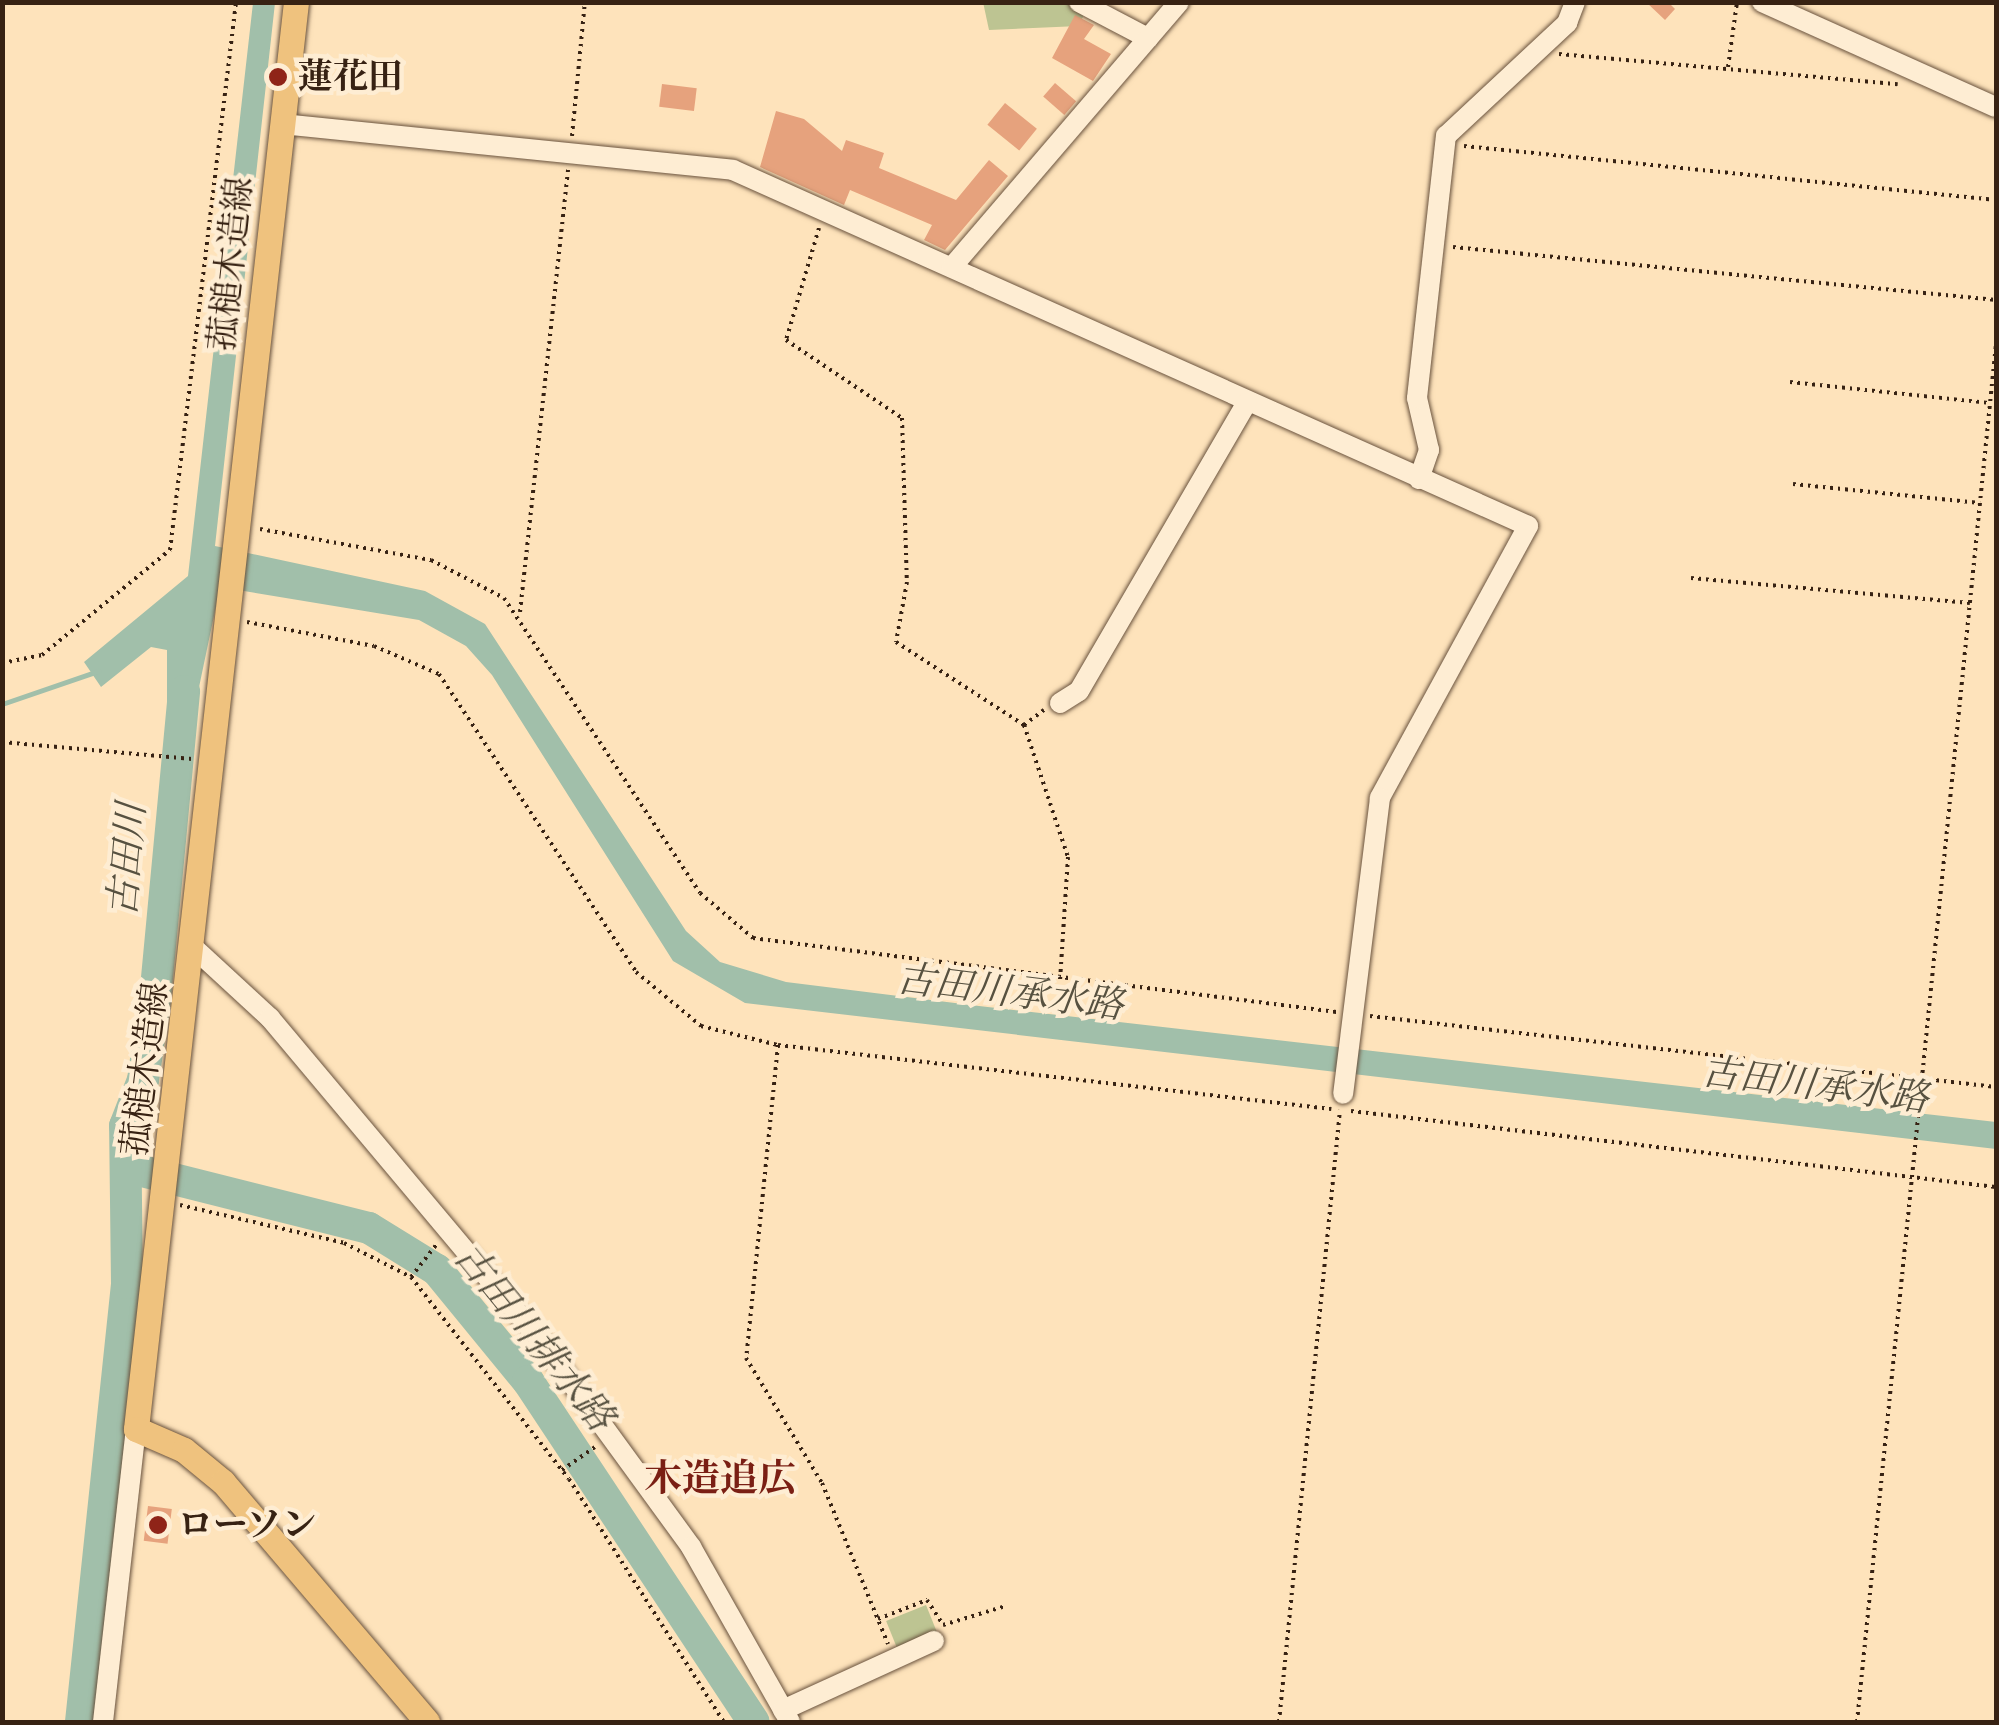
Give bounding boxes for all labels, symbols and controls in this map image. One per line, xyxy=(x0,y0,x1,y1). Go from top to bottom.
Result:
place label: 蓮花田 xyxy=(298,56,403,98)
marker: 蓮花田 xyxy=(267,66,289,88)
street label: 菰槌木造線 xyxy=(201,175,261,353)
water label: 古田川 xyxy=(99,801,155,919)
water label: 古田川承水路 xyxy=(894,955,1126,1029)
street label: 菰槌木造線 xyxy=(113,980,177,1158)
water label: 古田川承水路 xyxy=(1699,1048,1931,1122)
water label: 古田川排水路 xyxy=(445,1234,623,1440)
district label: 木造追広 xyxy=(644,1456,796,1502)
place label: ローソン xyxy=(178,1504,318,1546)
marker: ローソン xyxy=(147,1514,169,1536)

